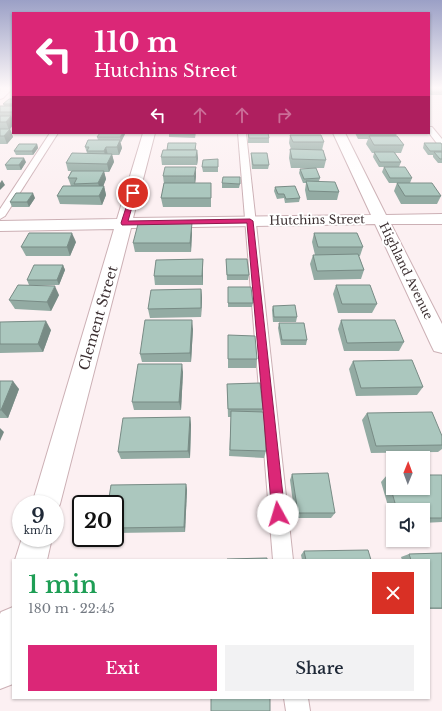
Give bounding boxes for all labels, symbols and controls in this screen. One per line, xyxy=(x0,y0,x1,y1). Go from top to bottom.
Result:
text: 110 m xyxy=(94,25,178,60)
icon: left xyxy=(28,28,80,80)
text: Hutchins Street xyxy=(94,60,237,82)
icon: left xyxy=(147,104,169,126)
icon: ahead xyxy=(189,104,211,126)
icon: ahead xyxy=(231,104,253,126)
icon: right xyxy=(273,104,295,126)
pin xyxy=(116,176,150,210)
icon: arrive xyxy=(122,182,144,204)
street label: Hutchins Street xyxy=(269,211,365,228)
street label: Highland Avenue xyxy=(376,220,437,322)
street label: Clement Street xyxy=(74,263,122,372)
north arrow xyxy=(386,451,430,495)
map controls xyxy=(386,451,430,547)
position arrow xyxy=(257,493,299,535)
speed limit sign: 20 xyxy=(72,495,124,547)
button: sound xyxy=(386,503,430,547)
text: 9 xyxy=(31,504,45,528)
text: km/h xyxy=(24,524,52,537)
text: 1 min xyxy=(28,570,97,599)
button: close xyxy=(372,572,414,614)
text: 180 m · 22:45 xyxy=(28,600,115,617)
button: Exit xyxy=(28,645,217,691)
button: Share xyxy=(225,645,414,691)

